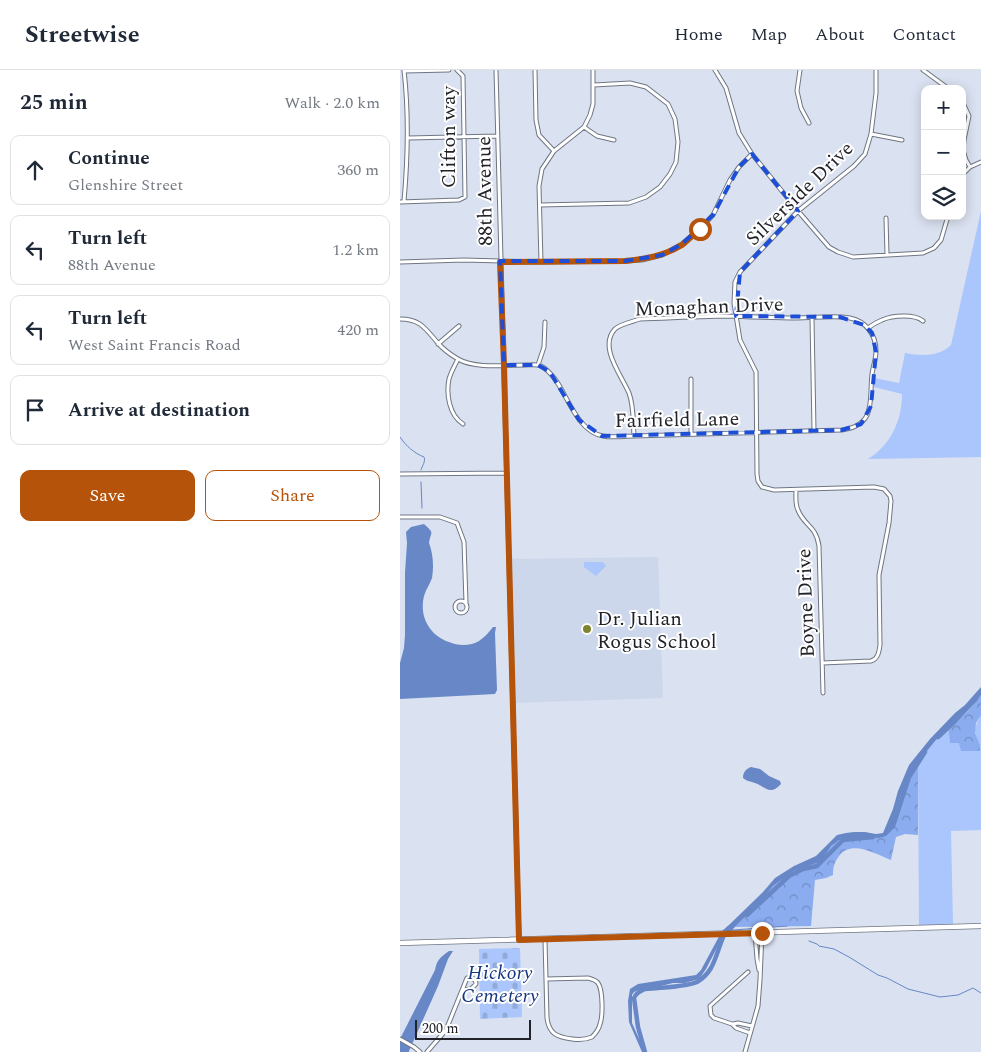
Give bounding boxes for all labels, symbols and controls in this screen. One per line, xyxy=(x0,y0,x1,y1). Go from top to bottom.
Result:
text: Streetwise xyxy=(25,17,140,53)
text: Home xyxy=(674,21,723,48)
text: Map xyxy=(751,21,787,48)
text: About xyxy=(815,21,865,48)
text: Contact xyxy=(893,21,956,48)
street label: Clifton way xyxy=(434,84,464,188)
map controls xyxy=(921,85,966,220)
button: + xyxy=(921,85,966,130)
text: 25 min xyxy=(20,87,88,119)
text: Walk · 2.0 km xyxy=(285,91,380,115)
button: − xyxy=(921,130,966,175)
street label: Silverside Drive xyxy=(739,134,860,253)
street label: 88th Avenue xyxy=(469,136,501,246)
text: Continue xyxy=(68,144,150,173)
icon: ahead xyxy=(21,156,49,184)
text: 360 m xyxy=(337,158,379,182)
text: Glenshire Street xyxy=(68,173,183,197)
button: layers xyxy=(921,175,966,220)
route start xyxy=(689,218,712,241)
text: Turn left xyxy=(68,224,147,253)
icon: left xyxy=(21,236,49,264)
text: 1.2 km xyxy=(332,238,379,262)
text: 88th Avenue xyxy=(68,253,156,277)
street label: Monaghan Drive xyxy=(634,289,784,325)
text: Turn left xyxy=(68,304,147,333)
icon: left xyxy=(21,316,49,344)
text: 420 m xyxy=(337,318,379,342)
text: West Saint Francis Road xyxy=(68,333,241,357)
icon: arrive xyxy=(21,396,49,424)
text: Arrive at destination xyxy=(68,396,250,425)
street label: Fairfield Lane xyxy=(614,404,740,436)
button: Save xyxy=(20,470,195,521)
button: Share xyxy=(205,470,380,521)
street label: Boyne Drive xyxy=(789,548,823,658)
place label: Dr. Julian Rogus School xyxy=(597,604,717,657)
marker: Dr. Julian Rogus School xyxy=(581,623,593,635)
route end xyxy=(751,922,774,945)
park label: Hickory Cemetery xyxy=(461,958,539,1011)
scale bar xyxy=(415,1017,531,1040)
text: 200 m xyxy=(422,1018,459,1039)

